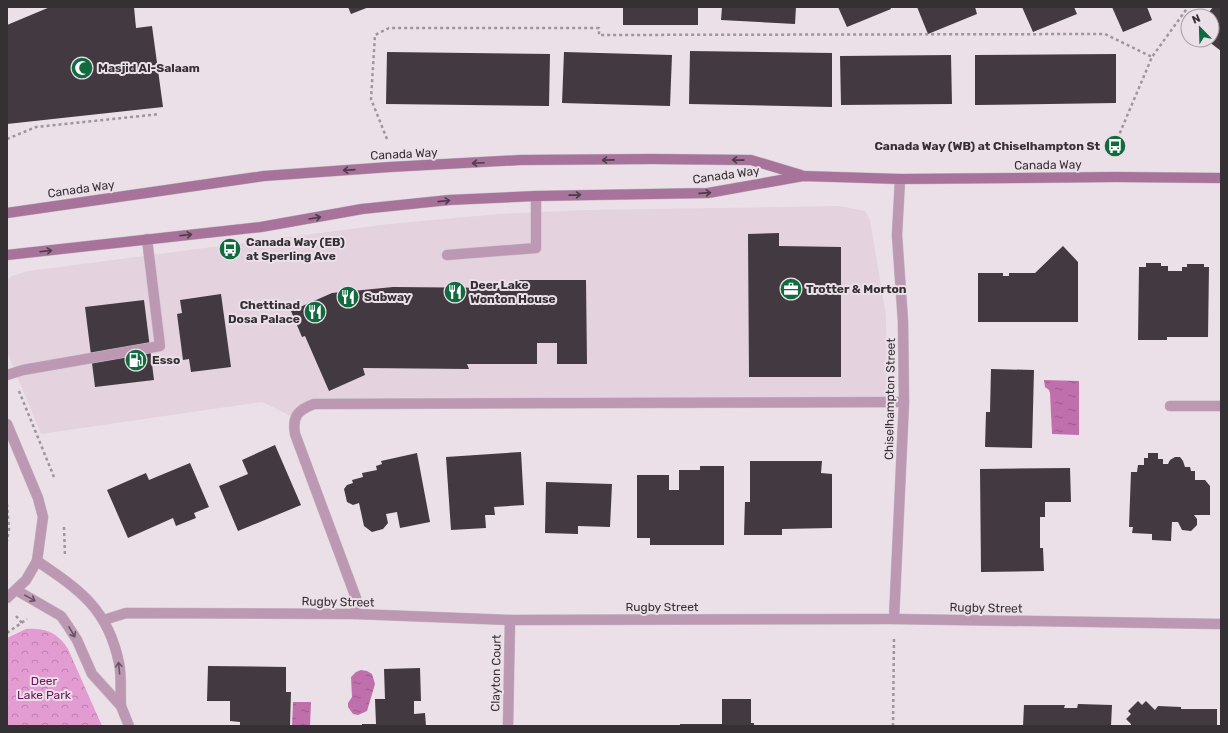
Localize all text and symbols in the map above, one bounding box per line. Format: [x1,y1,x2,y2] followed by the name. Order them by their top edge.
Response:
[1180,8,1220,48] north arrow
[1190,12,1203,27] text: N
[69,55,95,81] mosque icon: Masjid Al-Salaam
[98,61,200,75] place label: Masjid Al-Salaam
[1102,133,1128,159] bus stop icon: Canada Way (WB) at Chiselhampton St
[874,139,1100,153] place label: Canada Way (WB) at Chiselhampton St
[370,145,438,163] street label: Canada Way
[602,156,615,163] one-way arrow
[732,156,745,164] one-way arrow
[1014,157,1082,173] street label: Canada Way
[472,159,485,166] one-way arrow
[692,163,761,187] street label: Canada Way
[343,166,356,173] one-way arrow
[47,177,116,201] street label: Canada Way
[698,190,711,197] one-way arrow
[568,191,581,199] one-way arrow
[437,197,450,205] one-way arrow
[308,213,321,221] one-way arrow
[179,231,192,239] one-way arrow
[246,235,345,263] place label: Canada Way (EB) at Sperling Ave
[217,236,243,262] bus stop icon: Canada Way (EB) at Sperling Ave
[39,247,52,255] one-way arrow
[778,276,804,302] office icon: Trotter & Morton
[470,278,556,306] place label: Deer Lake Wonton House
[442,279,468,305] restaurant icon: Deer Lake Wonton House
[806,282,907,296] place label: Trotter & Morton
[335,284,361,310] restaurant icon: Subway
[364,290,411,304] place label: Subway
[228,298,300,326] place label: Chettinad Dosa Palace
[302,299,328,325] restaurant icon: Chettinad Dosa Palace
[882,338,898,460] street label: Chiselhampton Street
[123,347,149,373] fuel station icon: Esso
[152,353,180,367] place label: Esso
[301,594,375,610] street label: Rugby Street
[24,595,36,602] one-way arrow
[625,600,699,614] street label: Rugby Street
[949,600,1023,616] street label: Rugby Street
[68,626,76,638] one-way arrow
[488,634,504,712] street label: Clayton Court
[116,662,123,675] one-way arrow
[17,674,72,702] park label: Deer Lake Park

